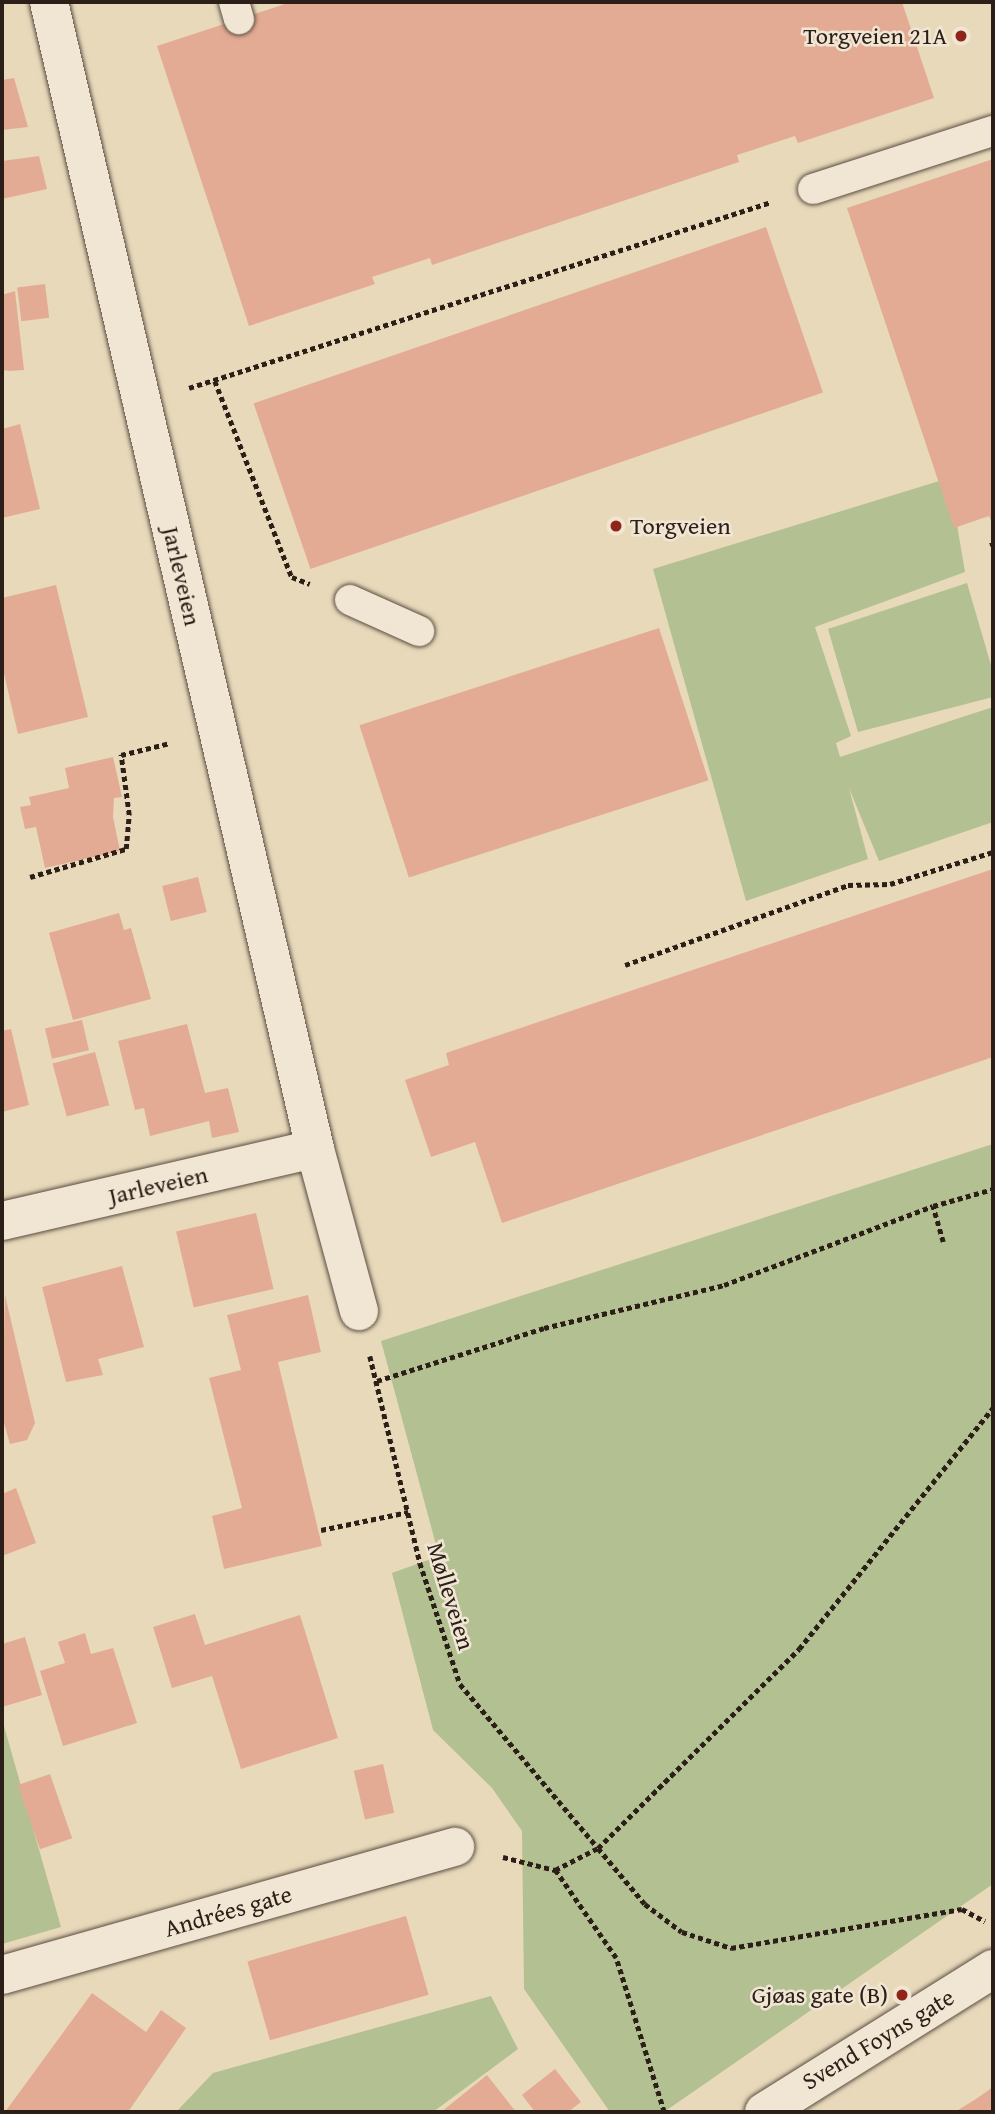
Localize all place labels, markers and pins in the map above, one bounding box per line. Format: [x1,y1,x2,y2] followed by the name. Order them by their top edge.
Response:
[803,22,947,50] place label: Torgveien 21A
[953,28,969,44] marker: Torgveien 21A
[630,512,731,540] place label: Torgveien
[608,518,624,534] marker: Torgveien
[752,1981,888,2009] place label: Gjøas gate (B)
[894,1987,910,2003] marker: Gjøas gate (B)

